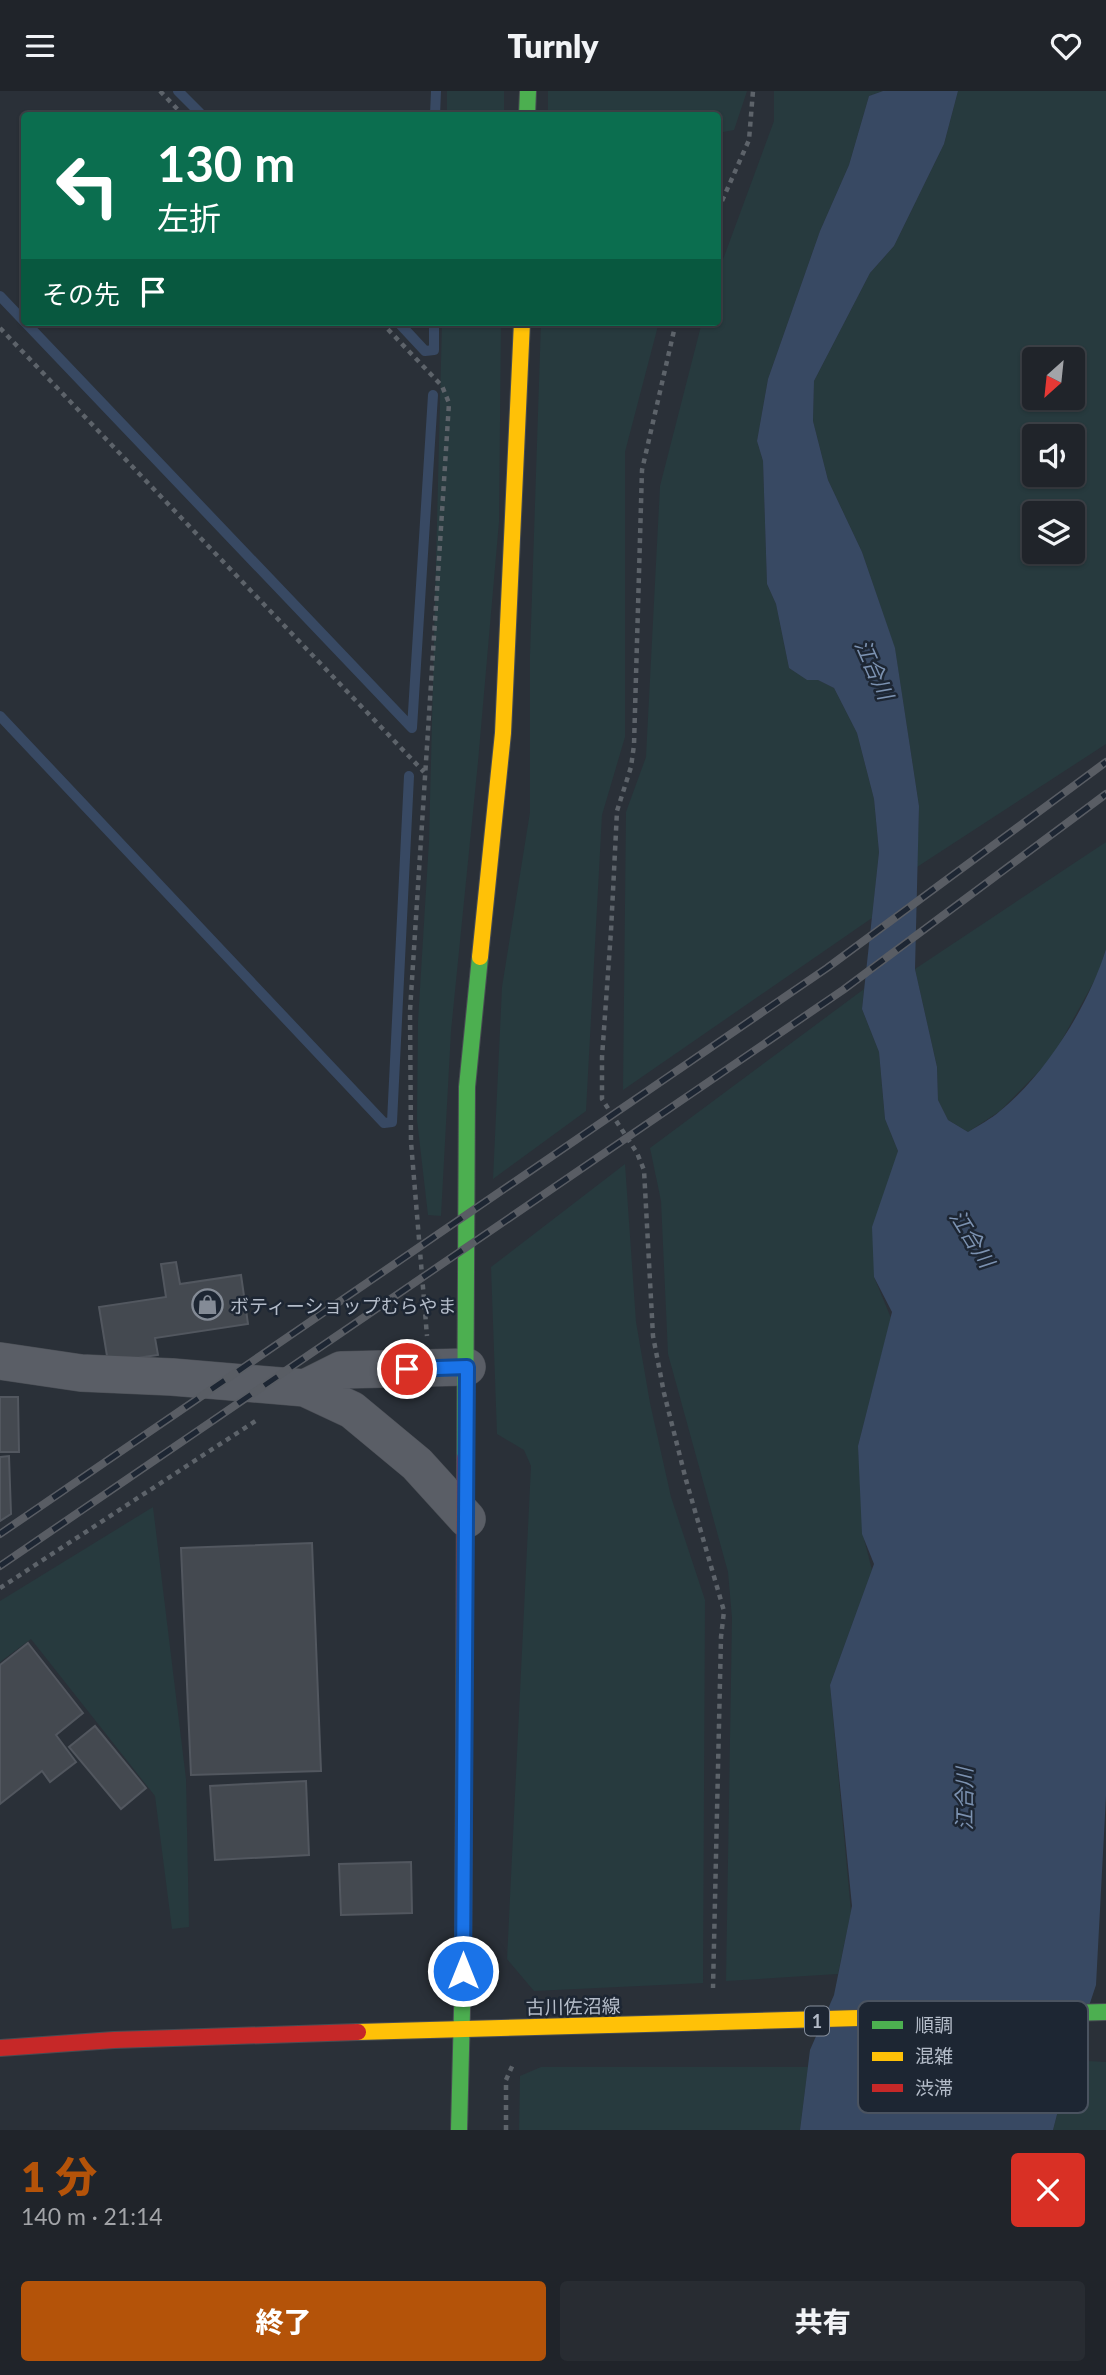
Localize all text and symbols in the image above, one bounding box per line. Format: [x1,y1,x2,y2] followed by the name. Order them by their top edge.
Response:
[507,26,599,65] text: Turnly
[21,27,59,65] icon: menu
[1047,27,1085,65] icon: heart
[157,134,295,192] text: 130 m
[42,140,133,231] icon: left
[157,198,221,237] text: 左折
[134,273,172,311] icon: arrive
[42,278,120,310] text: その先
[1022,347,1085,409] north arrow
[1022,347,1085,564] map controls
[1022,424,1085,487] button: sound
[1022,501,1085,564] button: layers
[851,635,900,705] water label: 江合川
[946,1205,1001,1273] water label: 江合川
[190,1288,224,1322] shop icon: ボティーショップむらやま
[230,1294,456,1317] place label: ボティーショップむらやま
[377,1339,437,1399] pin
[388,1350,426,1388] icon: arrive
[951,1766,976,1831] water label: 江合川
[426,1934,500,2008] position arrow
[525,1994,621,2018] street label: 古川佐沼線
[858,2001,1088,2113] legend
[805,2007,829,2035] road number: 1
[915,2013,953,2036] text: 順調
[915,2044,953,2067] text: 混雑
[915,2076,953,2099] text: 渋滞
[21,2151,97,2201] text: 1 分
[1011,2153,1085,2227] button: close
[21,2202,163,2230] text: 140 m · 21:14
[21,2281,546,2361] button: 終了
[560,2281,1085,2361] button: 共有

